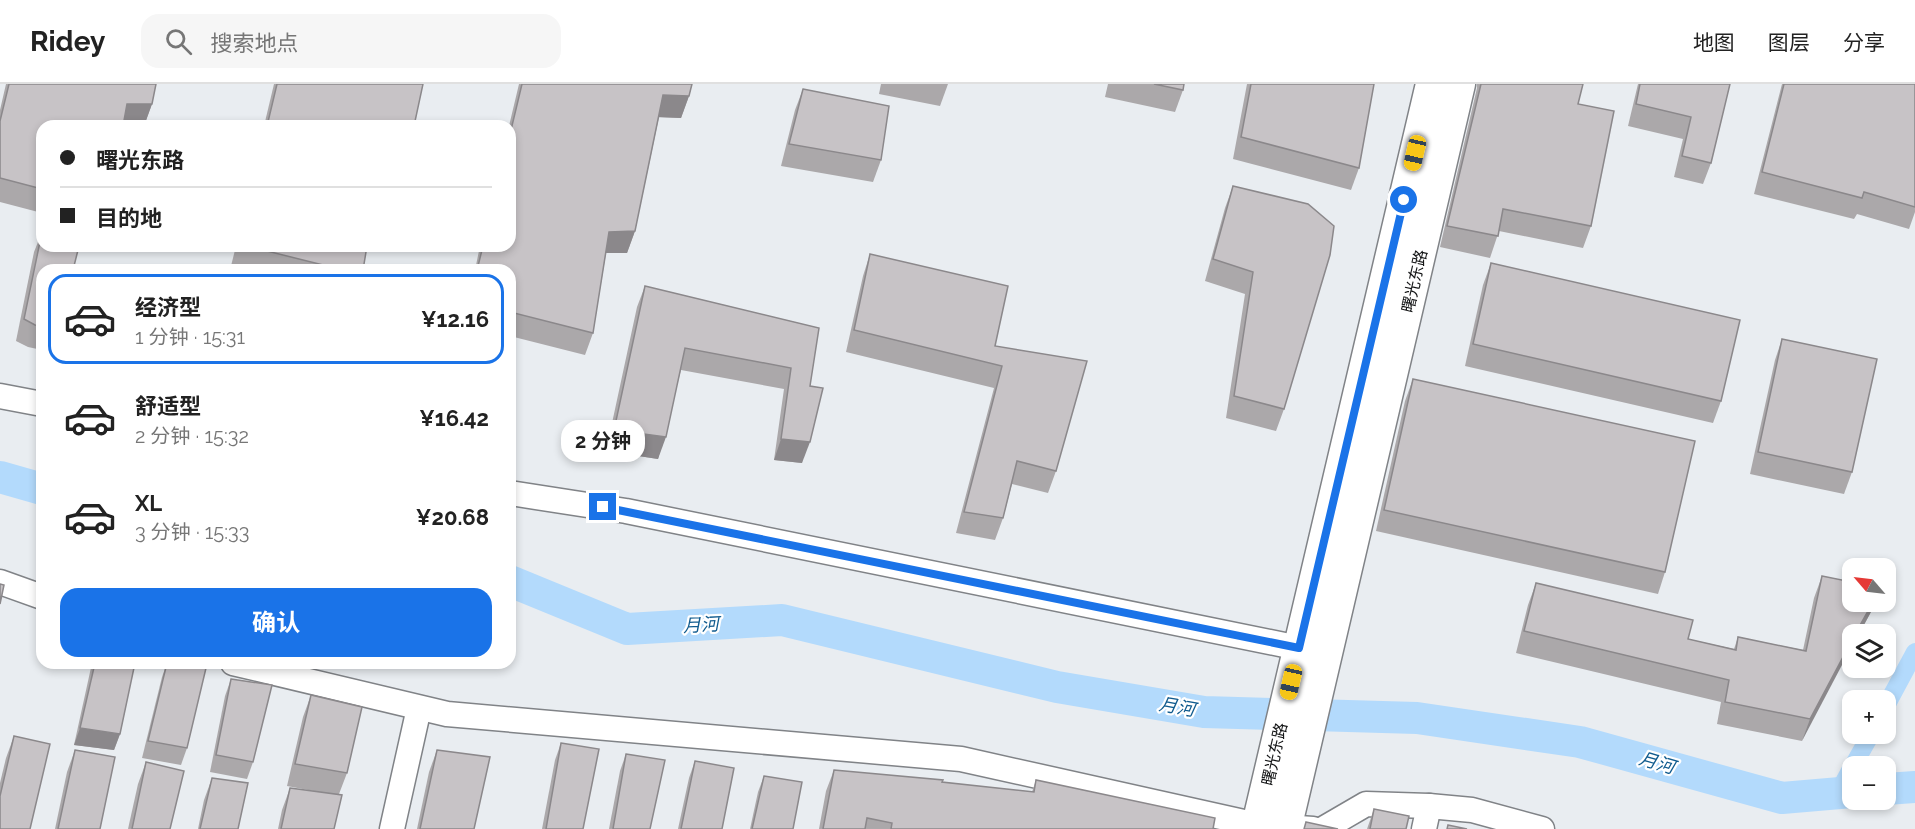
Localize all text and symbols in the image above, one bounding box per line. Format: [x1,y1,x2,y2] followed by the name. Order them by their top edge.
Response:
[141,14,561,68] search box
[30,25,105,58] text: Ridey
[162,25,195,58] icon: search
[210,30,298,56] text: 搜索地点
[1693,30,1735,55] text: 地图
[1768,30,1810,55] text: 图层
[1843,30,1885,55] text: 分享
[1402,133,1428,173] car
[96,147,184,173] text: 曙光东路
[1390,186,1417,213] route start
[96,205,162,231] text: 目的地
[1398,248,1431,314] street label: 曙光东路
[63,292,117,346] icon: car
[135,294,201,320] text: 经济型
[421,306,489,332] text: ¥12.16
[135,325,245,349] text: 1 分钟 · 15:31
[63,391,117,445] icon: car
[135,393,201,419] text: 舒适型
[419,405,489,431] text: ¥16.42
[561,420,645,462] callout: 2 分钟
[135,424,249,448] text: 2 分钟 · 15:32
[575,429,631,453] text: 2 分钟
[63,490,117,544] icon: car
[135,490,162,516] text: XL
[589,493,616,520] route end
[416,504,489,530] text: ¥20.68
[135,520,249,544] text: 3 分钟 · 15:33
[1842,558,1896,612] north arrow
[1842,558,1896,810] map controls
[60,588,492,657] button: 确认
[682,613,722,636] water label: 月河
[1842,624,1896,678] button: layers
[1278,662,1304,702] car
[1842,690,1896,744] button: +
[1158,693,1200,720] water label: 月河
[1258,721,1291,787] street label: 曙光东路
[1637,747,1680,778] water label: 月河
[1842,756,1896,810] button: −

